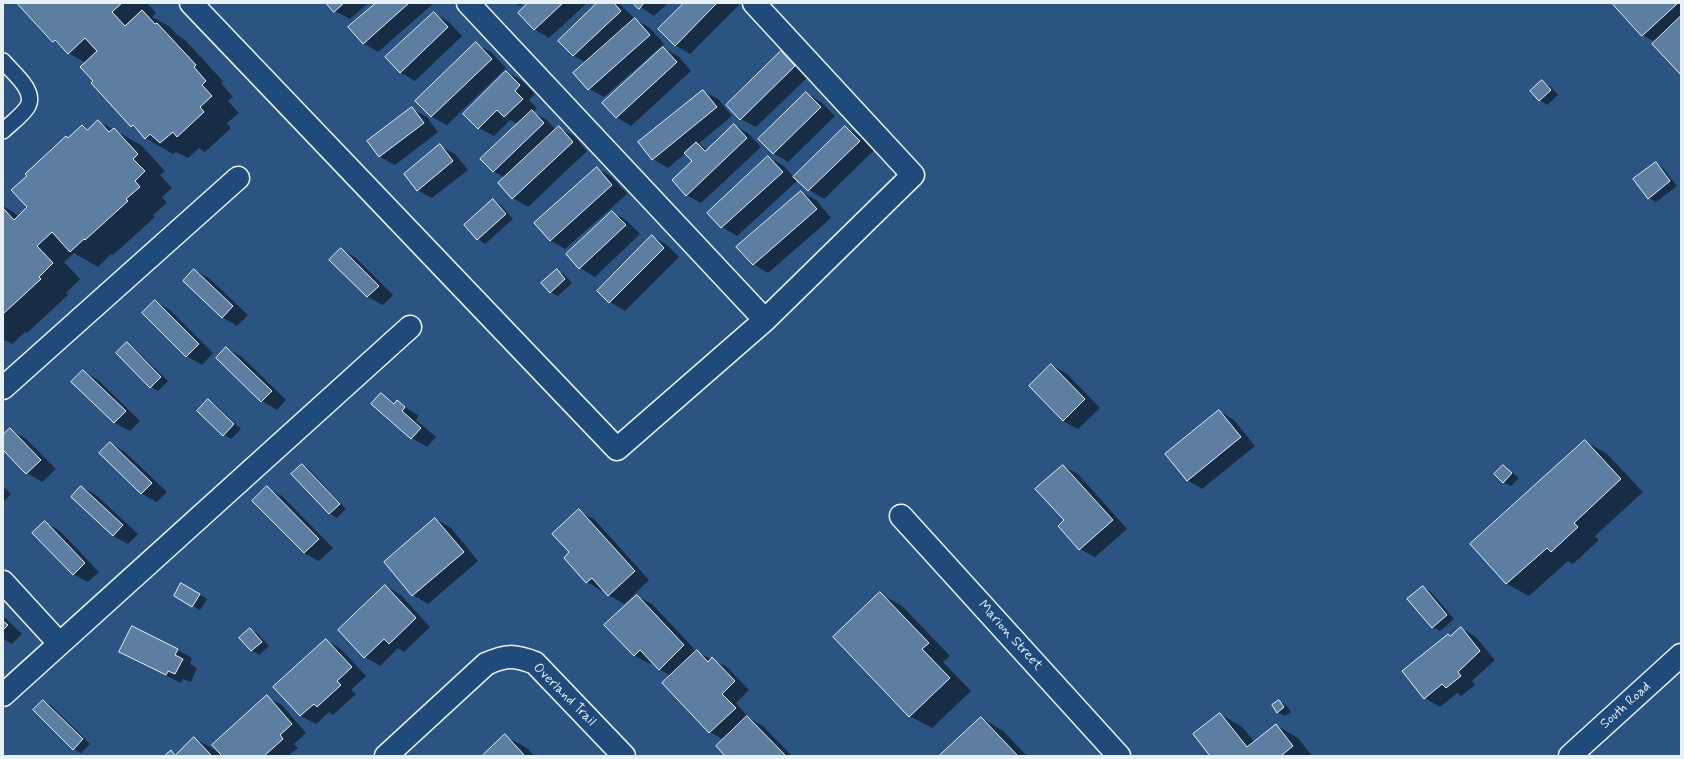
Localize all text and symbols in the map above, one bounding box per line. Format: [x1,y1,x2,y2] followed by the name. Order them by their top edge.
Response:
[974,597,1046,675] street label: Marion Street
[529,660,599,730] street label: Overland Trail
[1597,679,1655,733] street label: South Road

